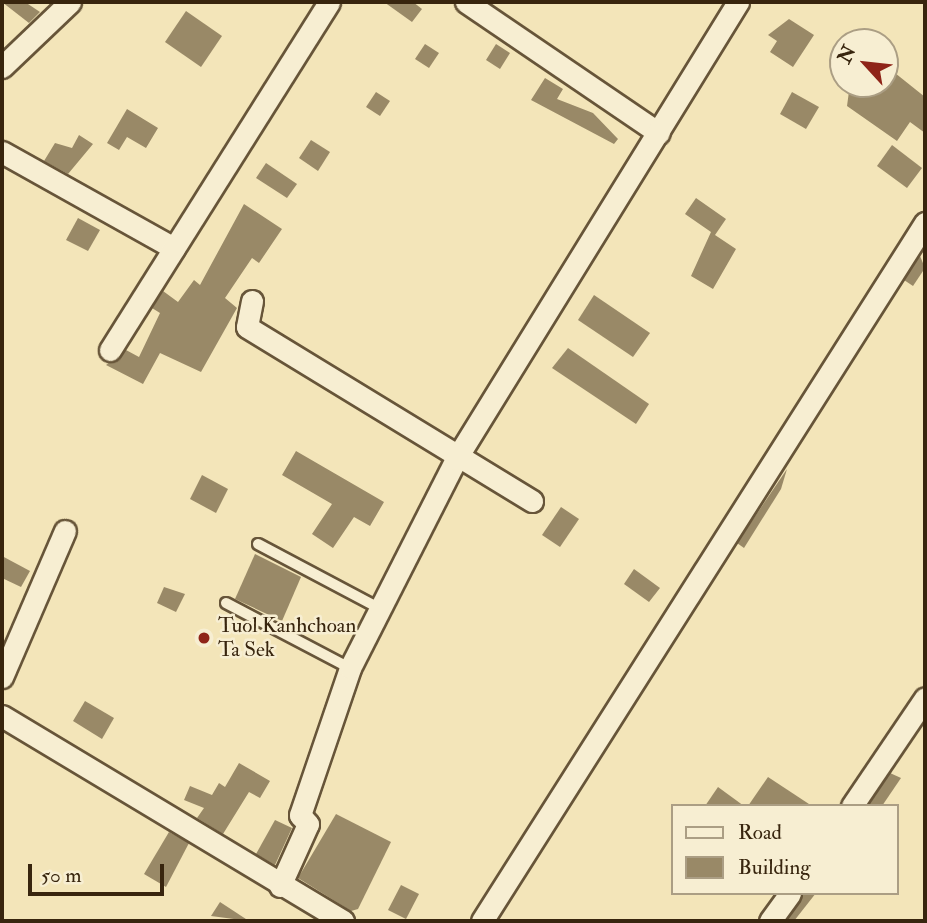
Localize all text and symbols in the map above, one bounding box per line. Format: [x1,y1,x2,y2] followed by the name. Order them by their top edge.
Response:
[829,28,899,98] north arrow
[833,41,862,67] text: N
[218,613,356,663] place label: Tuol Kanhchoan Ta Sek
[196,630,212,646] marker: Tuol Kanhchoan Ta Sek
[671,804,899,895] legend
[738,819,782,846] text: Road
[32,850,168,894] scale bar
[738,854,811,881] text: Building
[41,862,82,889] text: 50 m

